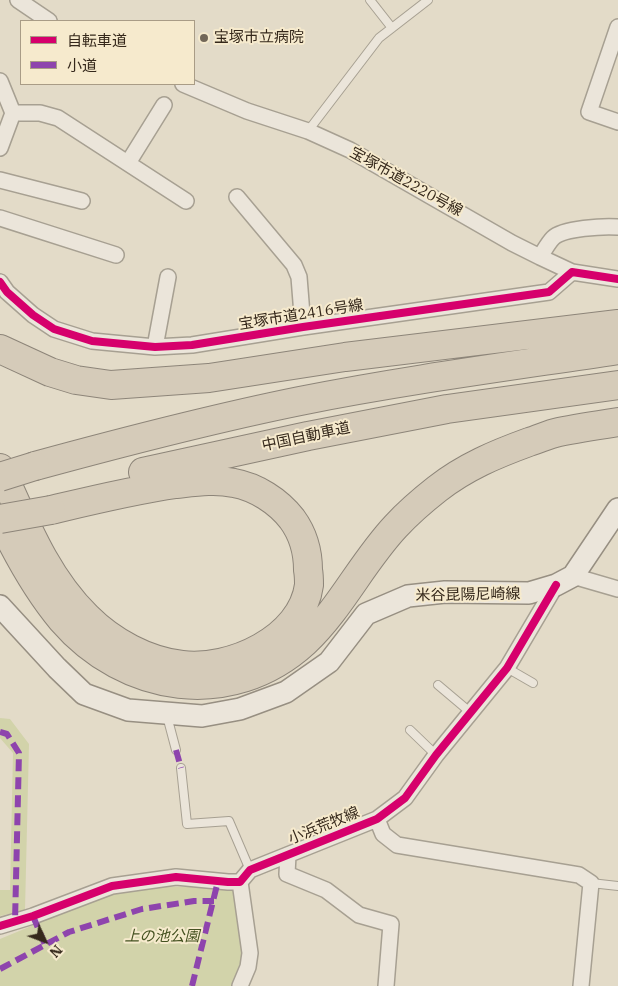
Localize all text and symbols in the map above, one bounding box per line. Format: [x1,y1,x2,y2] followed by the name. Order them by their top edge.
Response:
[20,20,195,85] legend
[214,29,304,47] place label: 宝塚市立病院
[67,31,127,50] text: 自転車道
[198,32,210,44] marker: 宝塚市立病院
[67,56,97,75] text: 小道
[347,144,465,220] street label: 宝塚市道2220号線
[237,296,365,334] street label: 宝塚市道2416号線
[260,419,352,455] street label: 中国自動車道
[415,585,521,605] street label: 米谷昆陽尼崎線
[286,804,362,848] street label: 小浜荒牧線
[20,916,70,966] north arrow
[125,928,199,946] park label: 上の池公園
[46,941,66,961] text: N

